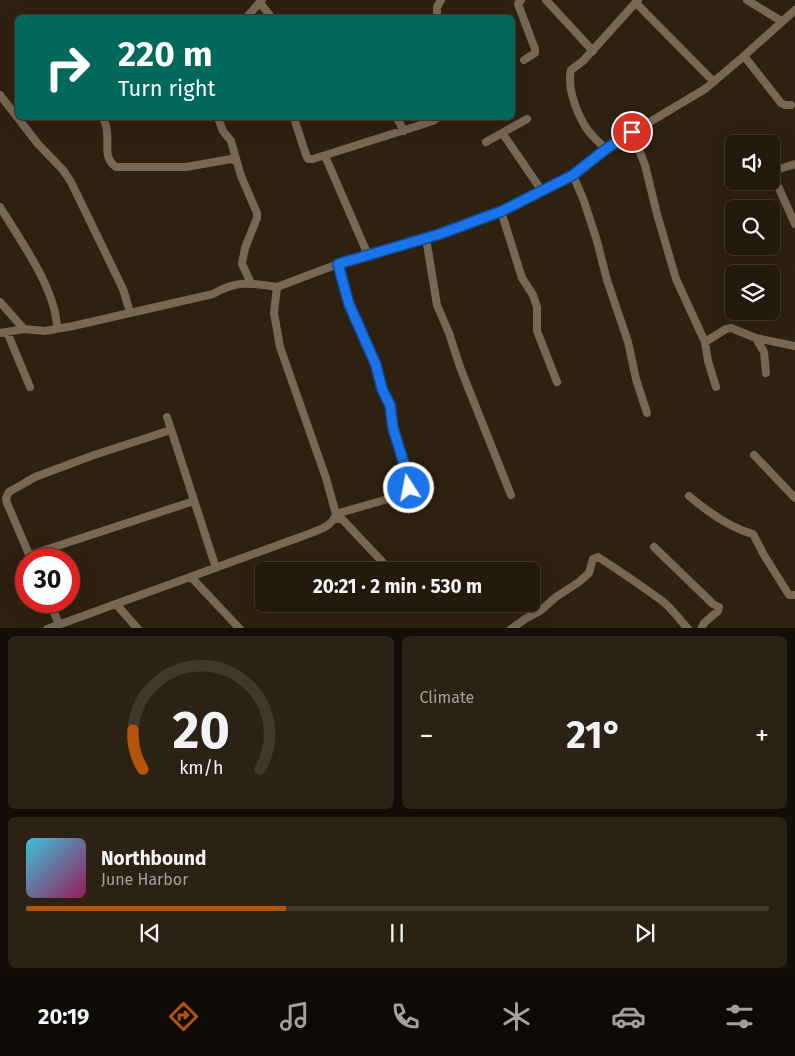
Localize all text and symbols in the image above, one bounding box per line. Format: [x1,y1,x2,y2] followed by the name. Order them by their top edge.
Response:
[118,33,213,75] text: 220 m
[35,35,100,100] icon: right
[118,75,215,102] text: Turn right
[611,111,653,153] pin
[618,118,646,146] icon: arrive
[725,135,780,320] map controls
[725,135,780,190] button: sound
[725,200,780,255] button: search
[725,265,780,320] button: layers
[382,461,434,513] position arrow
[15,548,80,613] speed limit sign: 30
[313,575,482,598] text: 20:21 · 2 min · 530 m
[420,688,474,707] text: Climate
[172,699,229,762] text: 20
[566,712,622,758] text: 21°
[420,719,434,752] text: −
[755,719,769,752] text: +
[179,757,223,779] text: km/h
[101,847,206,870] text: Northbound
[101,870,188,889] text: June Harbor
[136,919,164,947] icon: previous
[383,919,411,947] icon: pause
[631,919,659,947] icon: next
[166,999,201,1034] icon: directions
[277,999,312,1034] icon: music
[388,999,423,1034] icon: phone
[499,999,534,1034] icon: climate
[611,999,646,1034] icon: car
[722,999,757,1034] icon: filters
[38,1003,89,1030] text: 20:19

